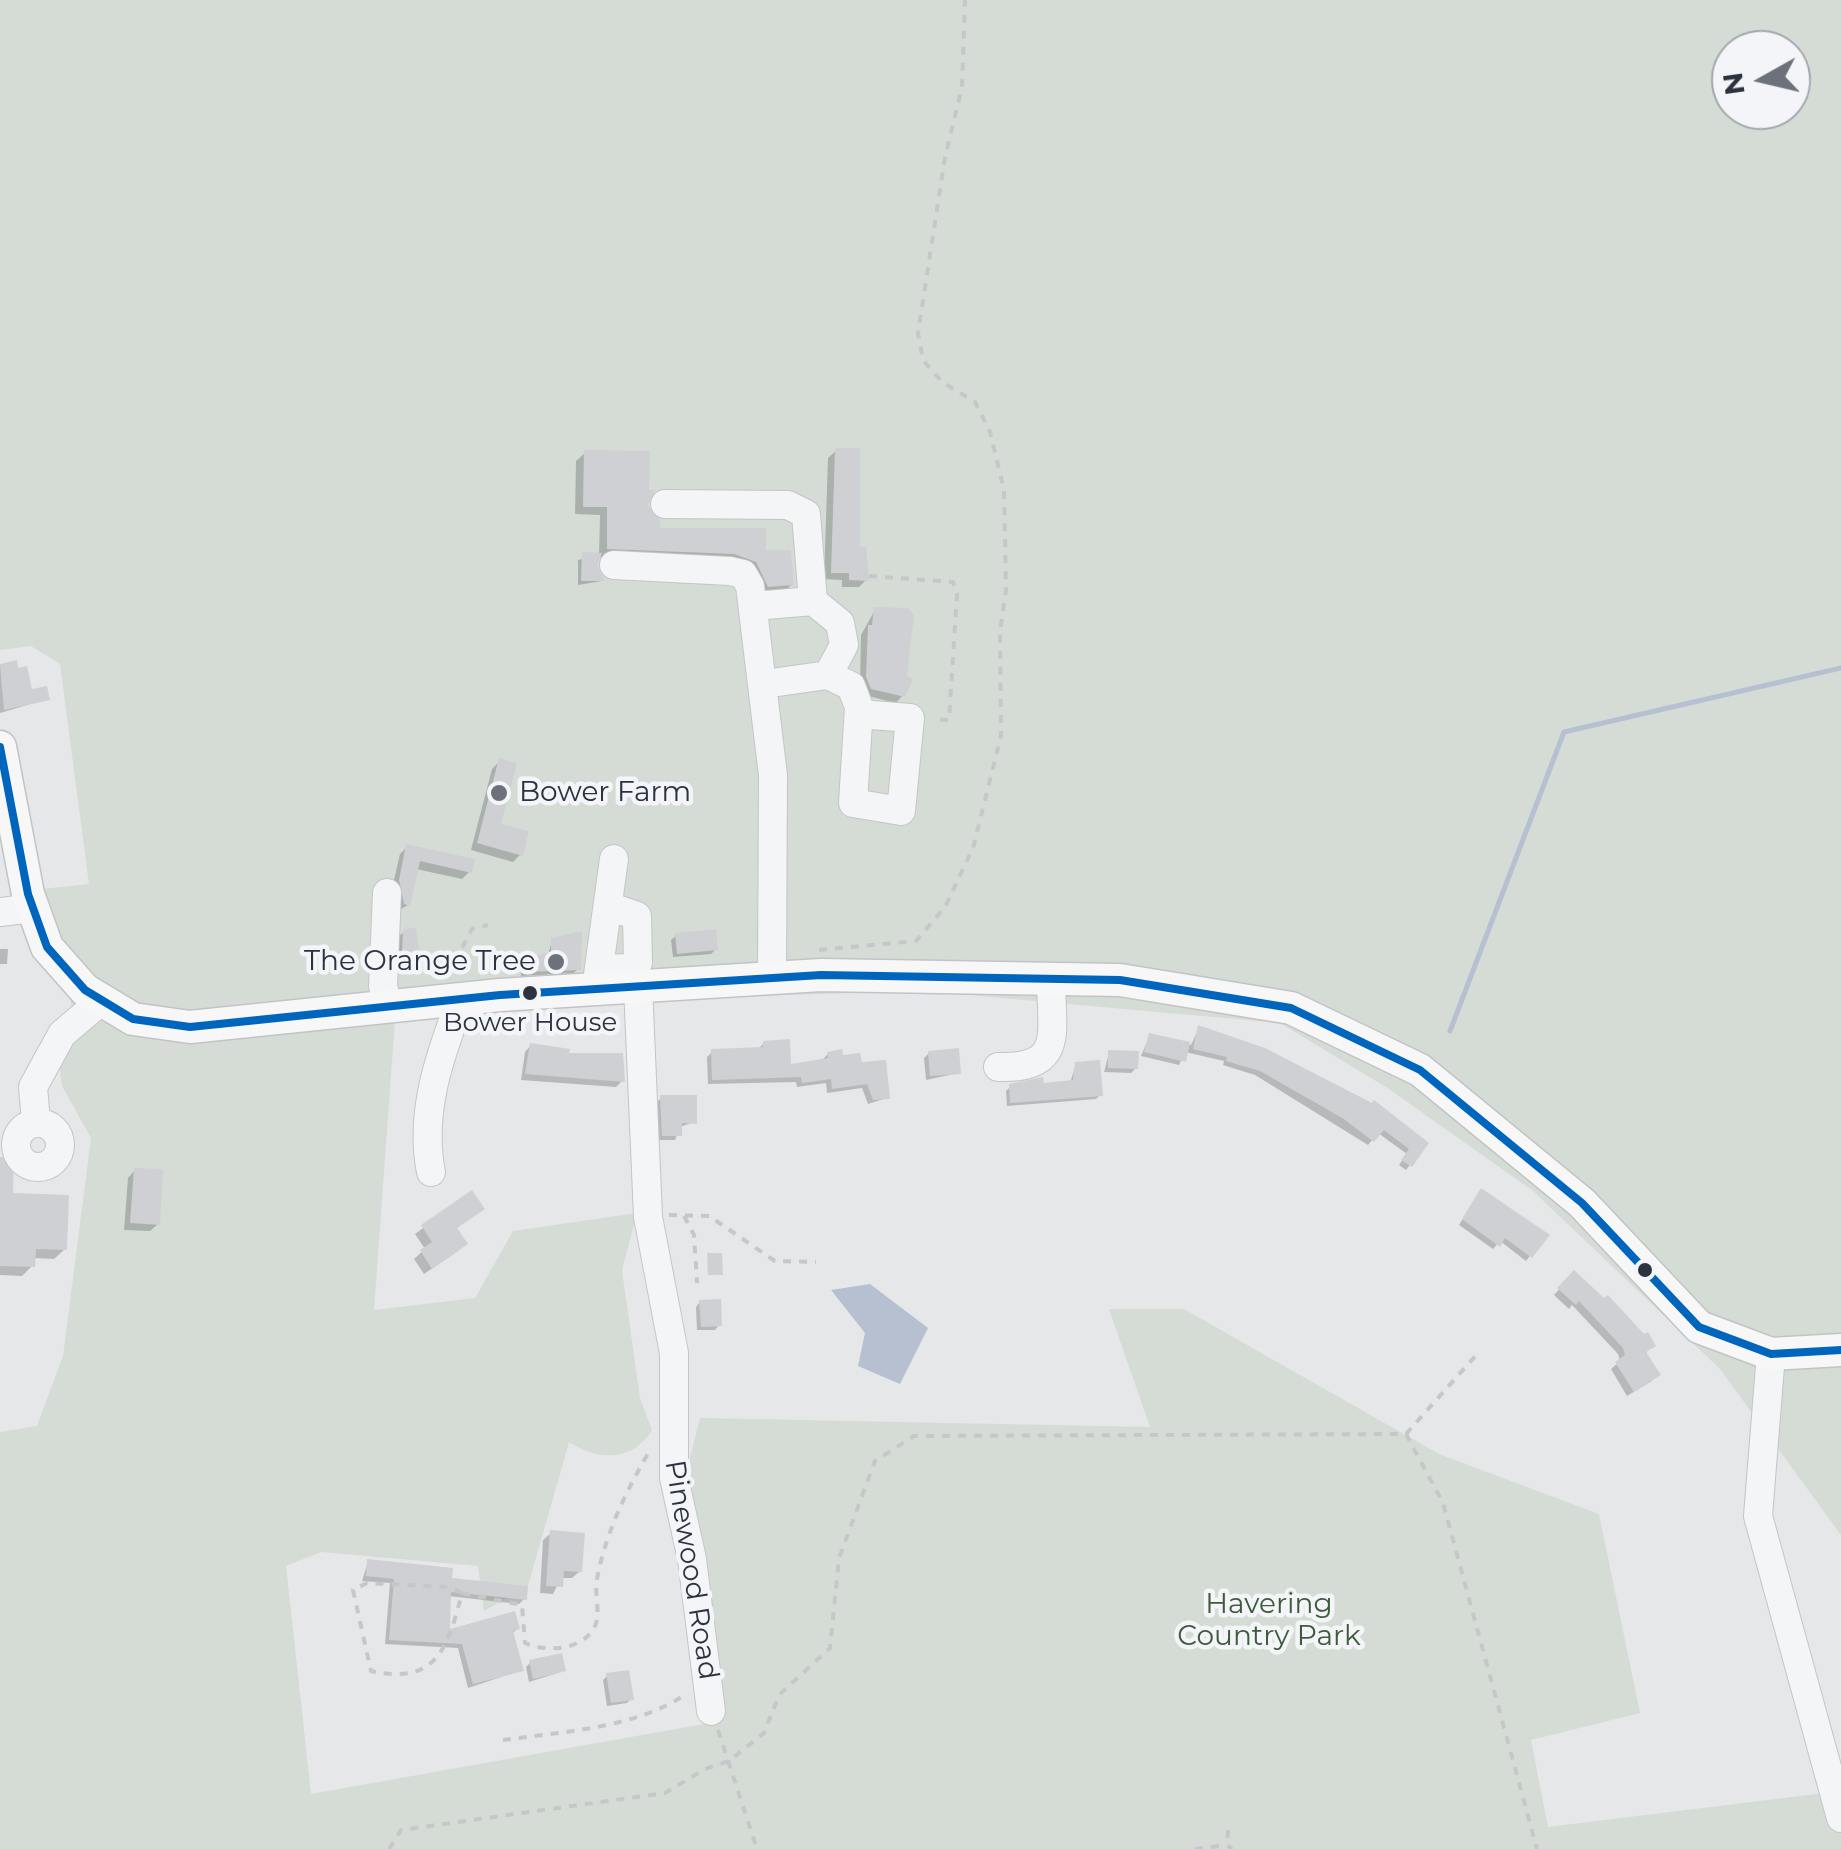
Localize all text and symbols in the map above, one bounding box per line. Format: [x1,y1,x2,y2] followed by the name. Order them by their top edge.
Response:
[1711,30,1811,130] north arrow
[1715,70,1752,97] text: N
[519,776,691,810] place label: Bower Farm
[488,782,510,804] marker: Bower Farm
[304,945,536,979] place label: The Orange Tree
[545,951,567,973] marker: The Orange Tree
[520,983,540,1003] marker: Bower House
[443,1007,617,1039] place label: Bower House
[1635,1260,1655,1280] unlabelled marker
[657,1458,725,1682] street label: Pinewood Road
[1177,1588,1361,1654] park label: Havering Country Park

